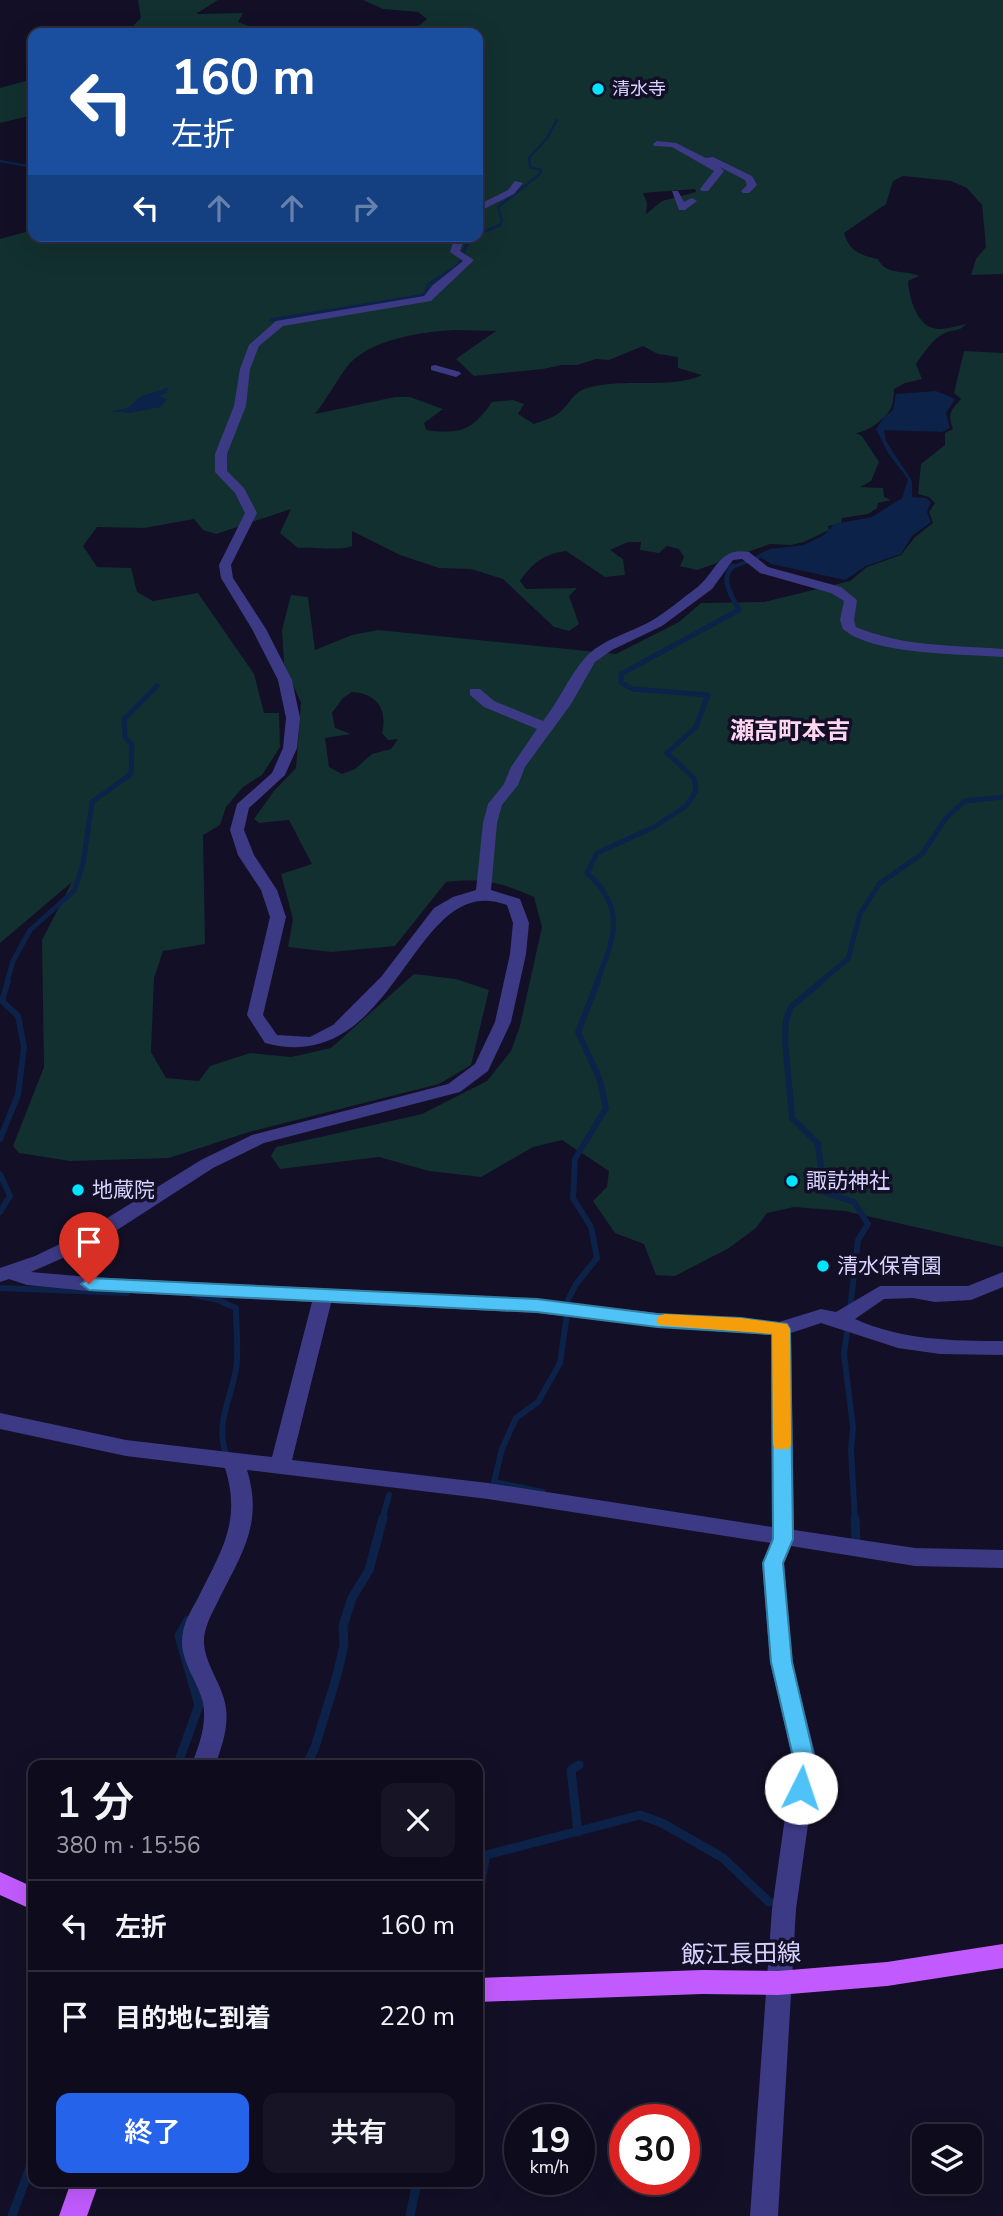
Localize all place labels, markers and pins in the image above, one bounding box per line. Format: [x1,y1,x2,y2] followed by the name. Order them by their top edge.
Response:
[612,77,666,101] place label: 清水寺
[590,81,606,97] marker: 清水寺
[806,1167,890,1195] place label: 諏訪神社
[784,1173,800,1189] marker: 諏訪神社
[92,1176,155,1204] place label: 地蔵院
[70,1182,86,1198] marker: 地蔵院
[59,1212,119,1284] pin
[837,1252,942,1280] place label: 清水保育園
[815,1258,831,1274] marker: 清水保育園

